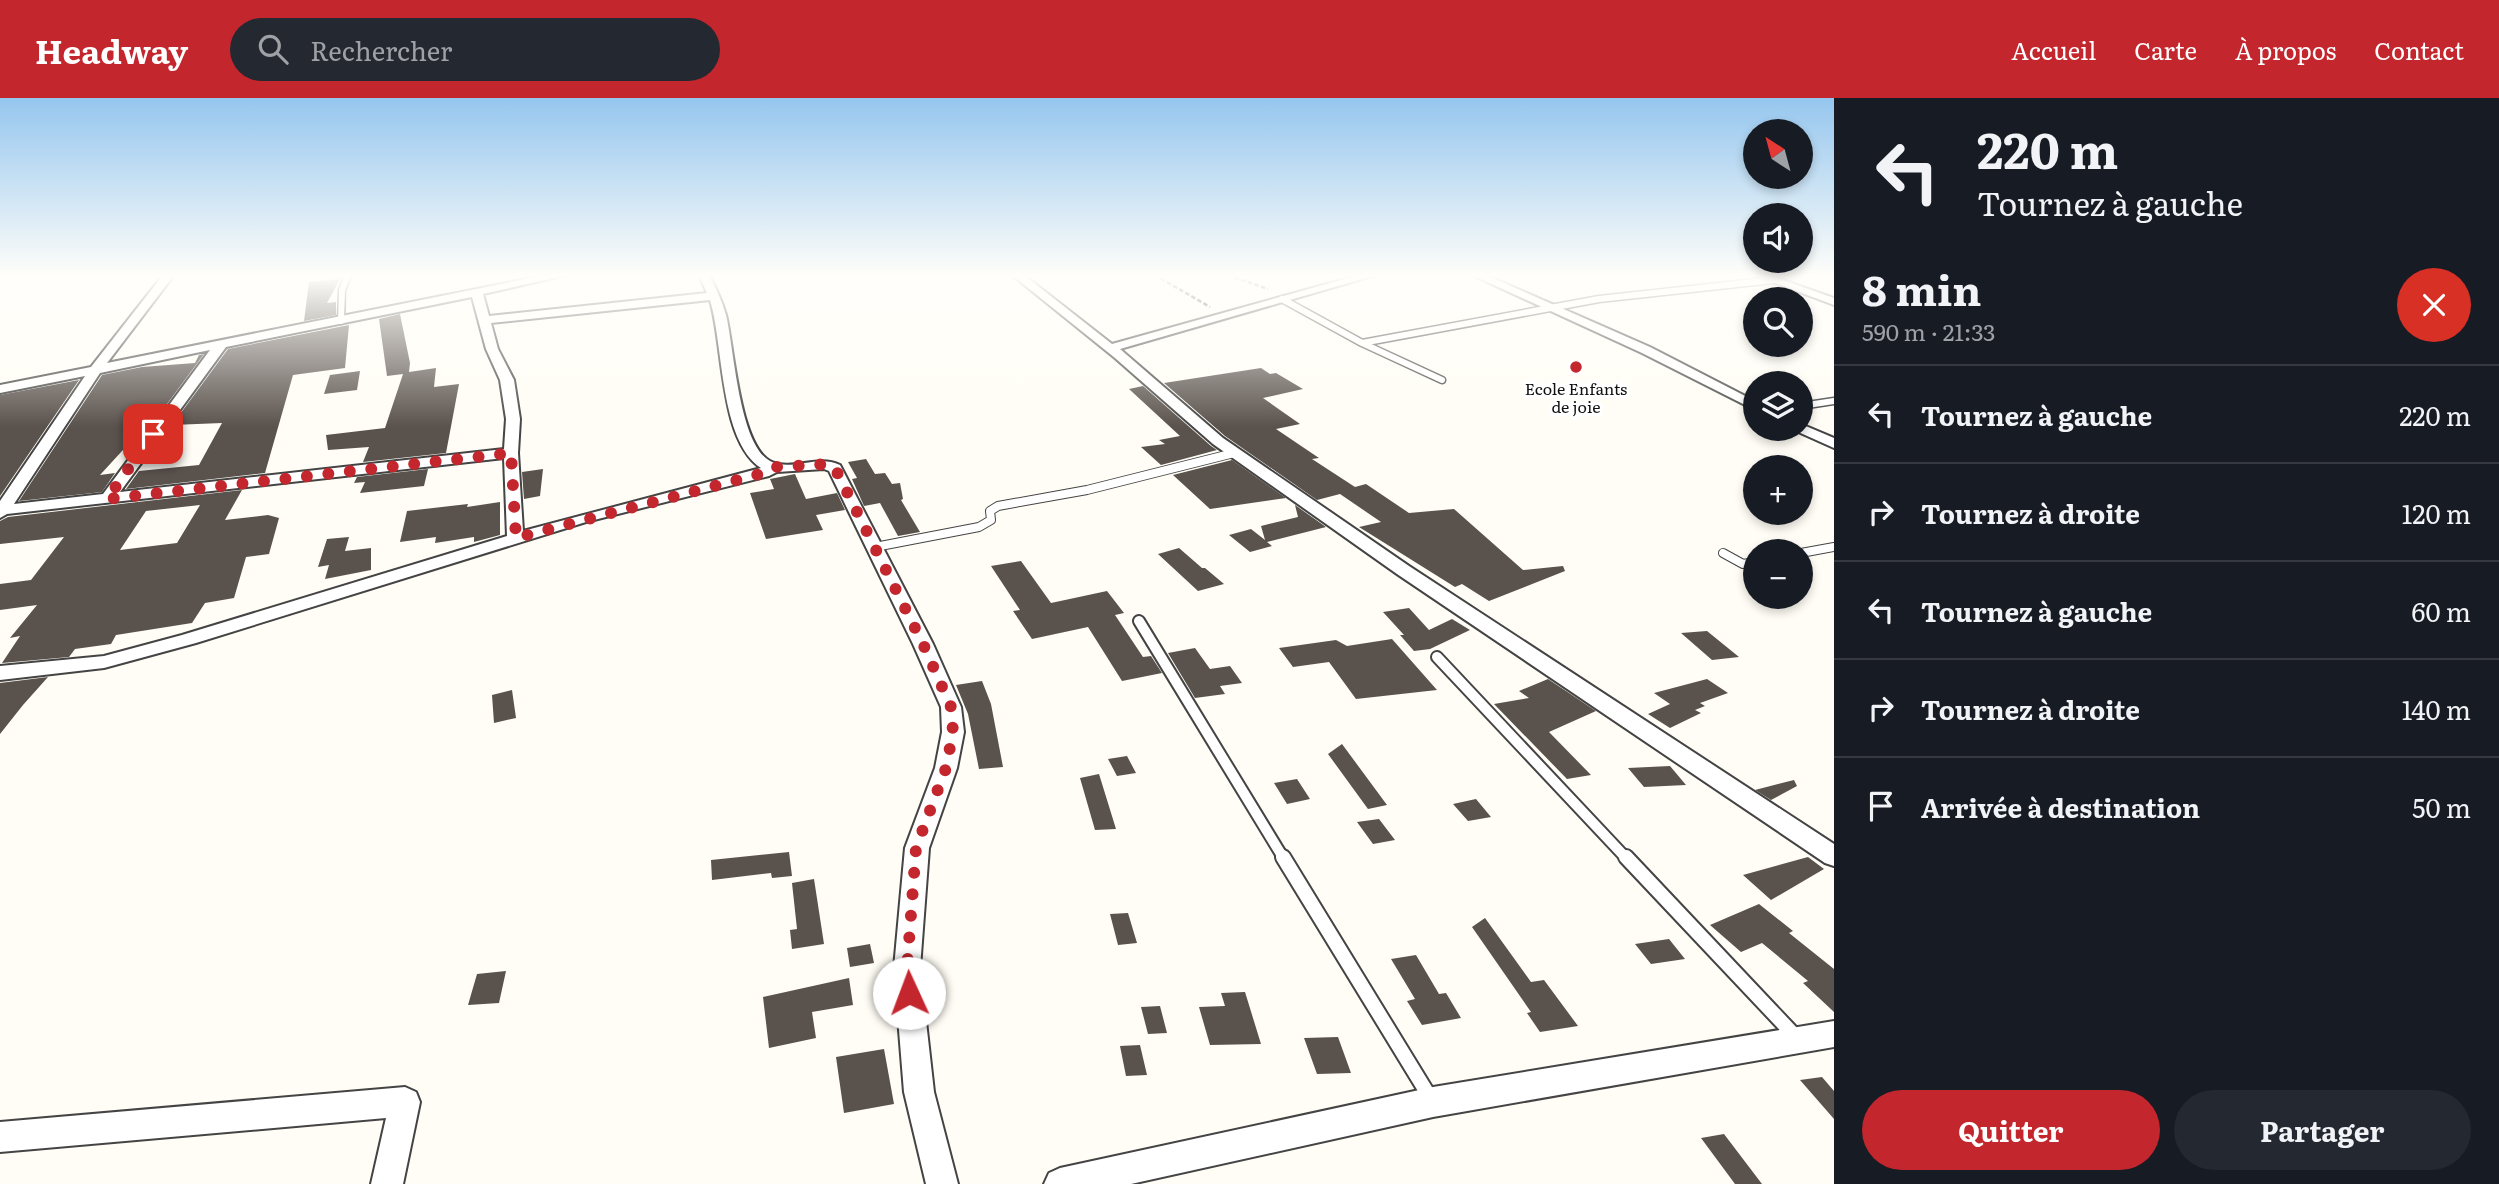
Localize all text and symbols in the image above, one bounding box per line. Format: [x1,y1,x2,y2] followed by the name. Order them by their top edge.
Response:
[230,18,720,81] search box
[35,25,188,74] text: Headway
[254,30,292,68] icon: search
[310,30,452,69] text: Rechercher
[2011,32,2096,67] text: Accueil
[2134,32,2197,67] text: Carte
[2235,32,2336,67] text: À propos
[2374,32,2464,67] text: Contact
[1977,111,2118,184] text: 220 m
[1743,119,1813,189] north arrow
[1743,119,1813,609] map controls
[1862,126,1953,217] icon: left
[1977,178,2243,226] text: Tournez à gauche
[1743,203,1813,273] button: sound
[1862,257,1982,319] text: 8 min
[2397,268,2471,342] button: close
[1743,287,1813,357] button: search
[1862,314,1995,348] text: 590 m · 21:33
[1568,359,1584,375] marker: Ecole Enfants de joie
[1743,371,1813,441] button: layers
[1525,376,1627,418] place label: Ecole Enfants de joie
[1862,395,1900,433] icon: left
[1921,395,2152,434] text: Tournez à gauche
[2399,395,2471,434] text: 220 m
[123,404,183,464] pin
[134,415,172,453] icon: arrive
[1743,455,1813,525] button: +
[1862,493,1900,531] icon: right
[1921,493,2140,532] text: Tournez à droite
[2402,493,2471,532] text: 120 m
[1743,539,1813,609] button: −
[1862,591,1900,629] icon: left
[1921,591,2152,630] text: Tournez à gauche
[2412,591,2471,630] text: 60 m
[1862,689,1900,727] icon: right
[1921,689,2140,728] text: Tournez à droite
[2402,689,2471,728] text: 140 m
[1862,787,1900,825] icon: arrive
[1921,787,2200,826] text: Arrivée à destination
[2412,787,2471,826] text: 50 m
[872,956,946,1030] position arrow
[1862,1090,2160,1170] button: Quitter
[2174,1090,2471,1170] button: Partager

